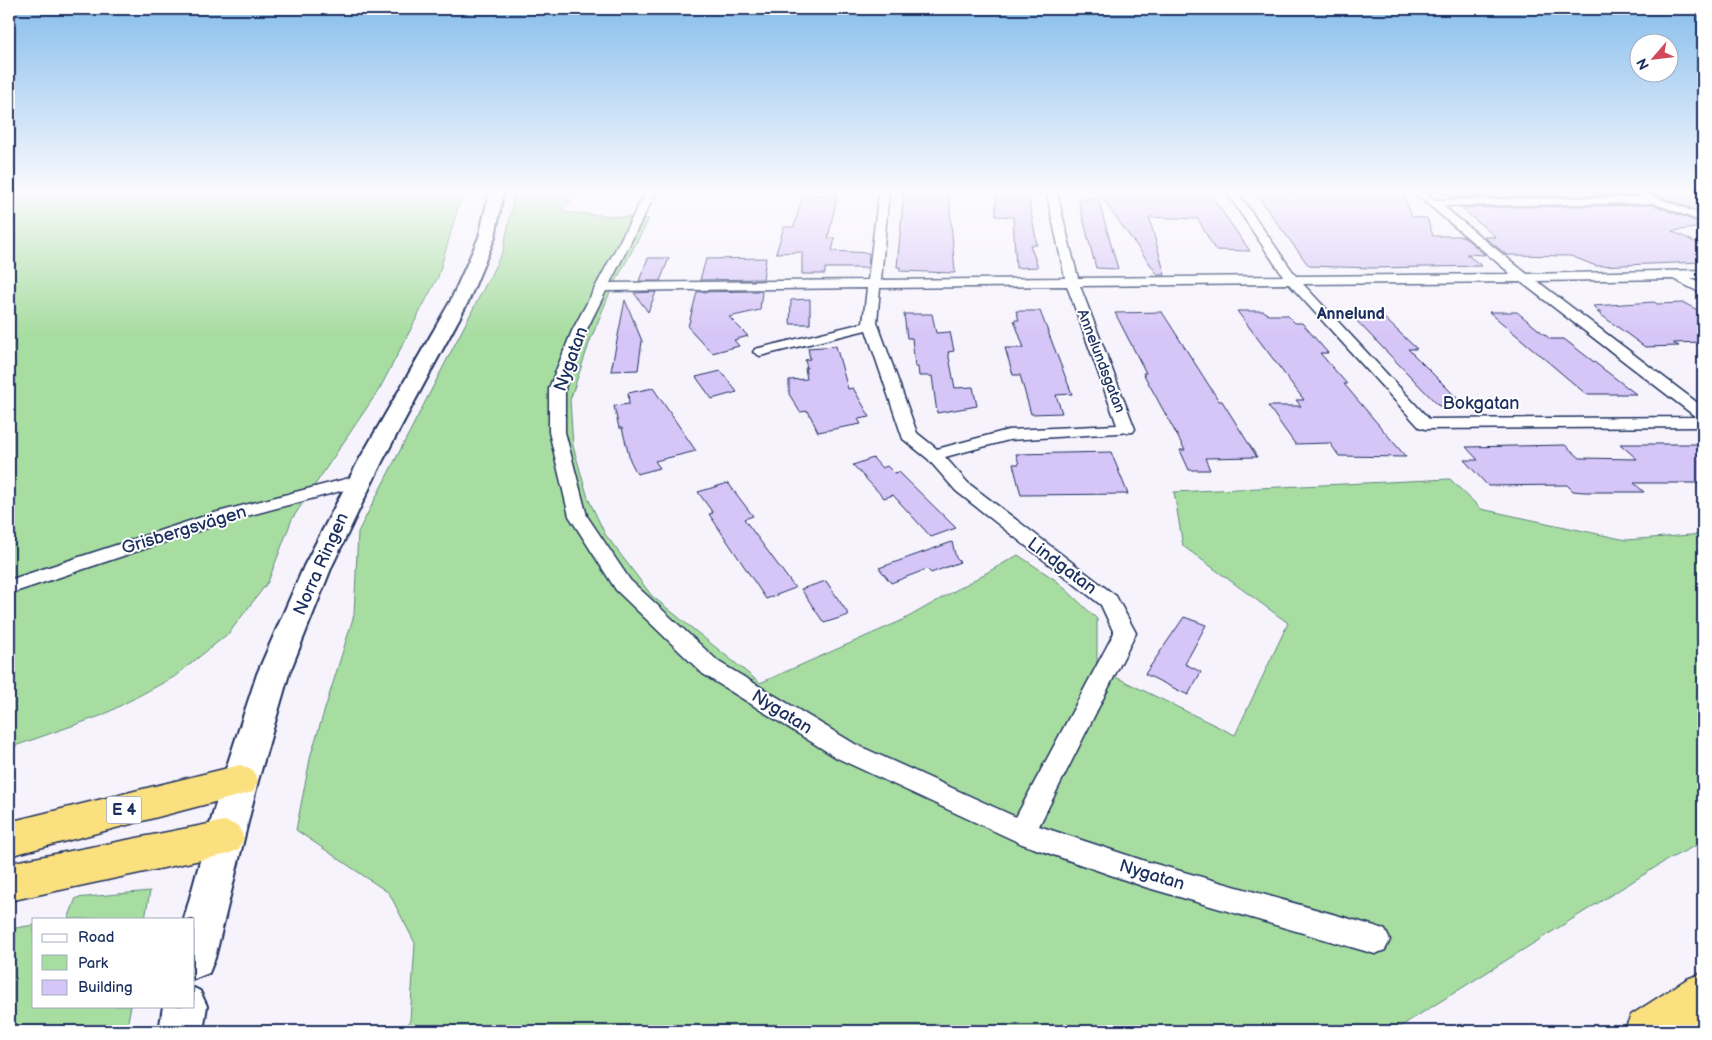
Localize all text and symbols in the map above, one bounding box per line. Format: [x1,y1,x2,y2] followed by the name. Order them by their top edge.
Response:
[1630,32,1680,82] north arrow
[1633,55,1653,73] text: N
[1316,305,1385,324] district label: Annelund
[1073,307,1129,415] street label: Annelundsgatan
[550,324,592,394] street label: Nygatan
[1442,393,1520,414] street label: Bokgatan
[119,501,249,559] street label: Grisbergsvägen
[289,510,353,618] street label: Norra Ringen
[1023,533,1101,599] street label: Lindgatan
[748,685,816,739] street label: Nygatan
[106,796,142,824] road number: E 4
[1117,855,1187,895] street label: Nygatan
[32,918,195,1008] legend
[78,928,114,947] text: Road
[78,954,109,973] text: Park
[78,978,133,997] text: Building

